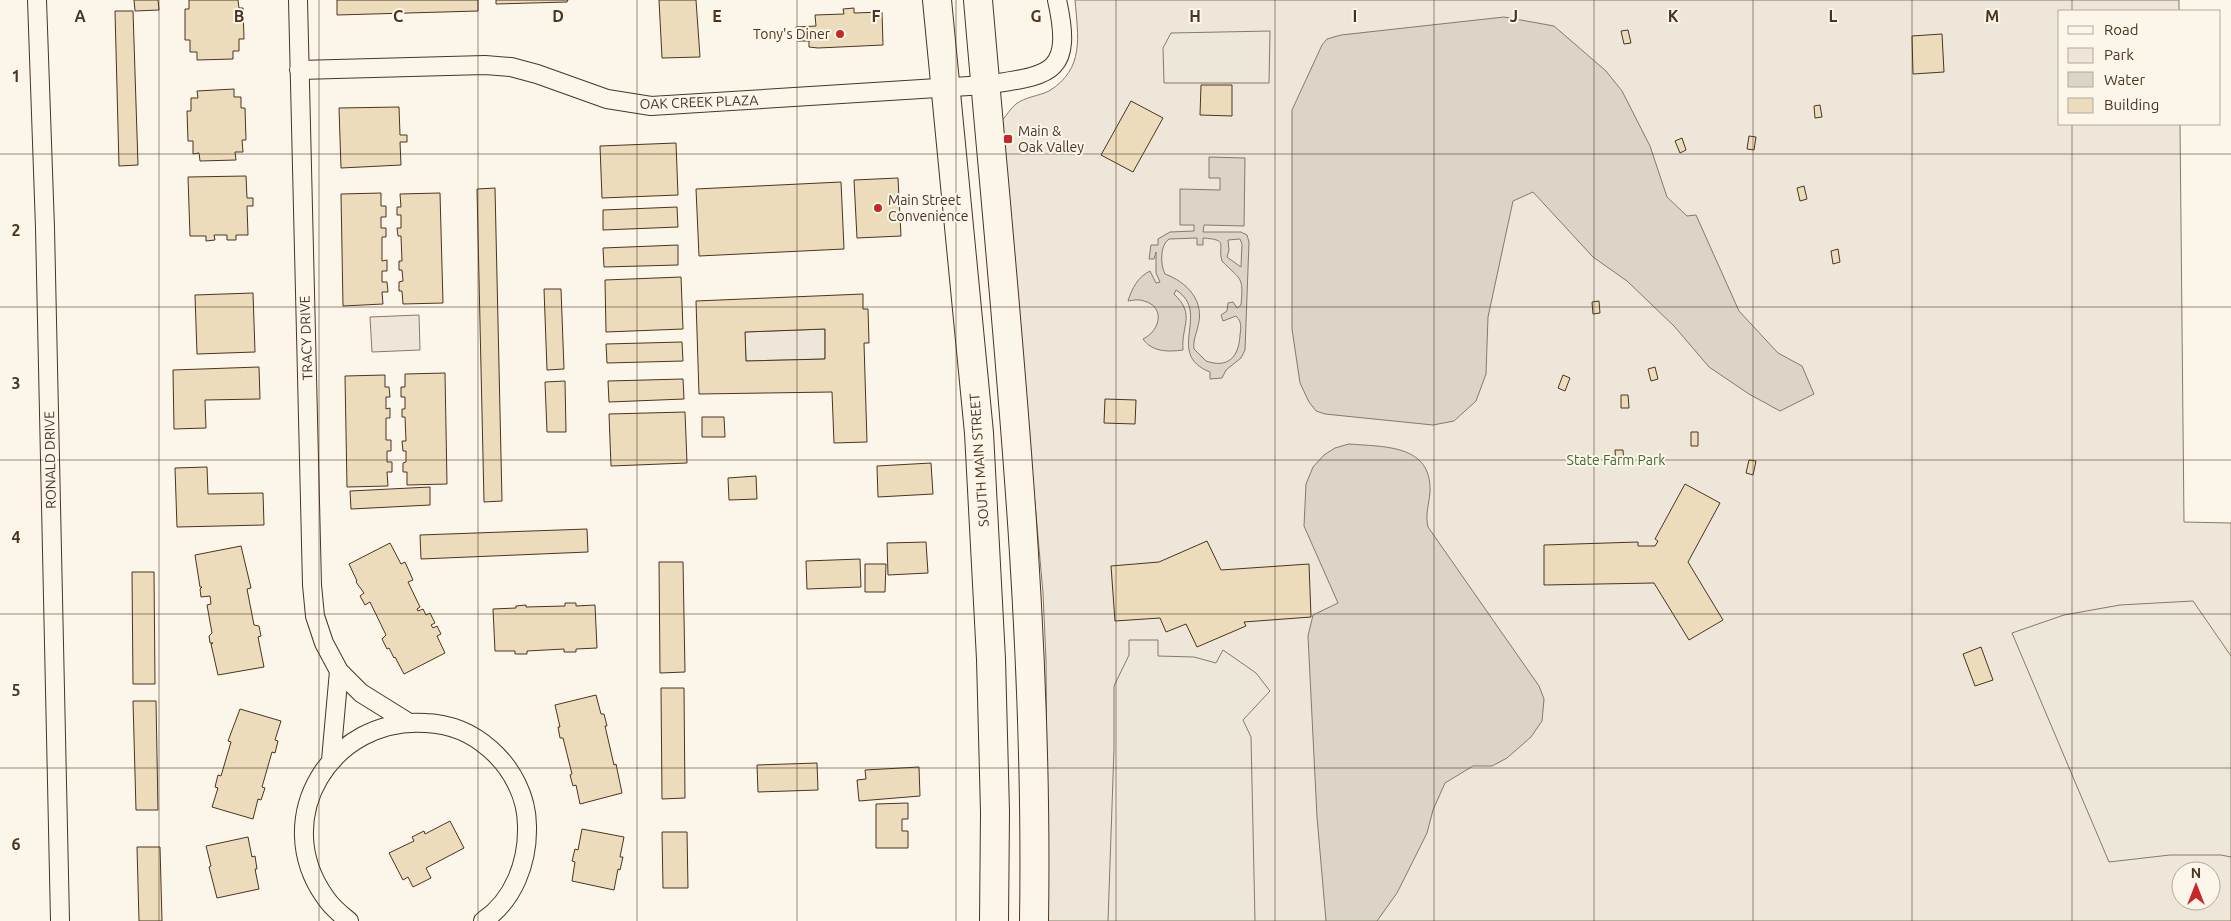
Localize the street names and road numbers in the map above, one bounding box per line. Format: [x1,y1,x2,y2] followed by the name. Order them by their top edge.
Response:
[639,92,759,112] street label: OAK CREEK PLAZA
[297,295,315,381] street label: TRACY DRIVE
[966,392,992,527] street label: SOUTH MAIN STREET
[41,411,59,509] street label: RONALD DRIVE

